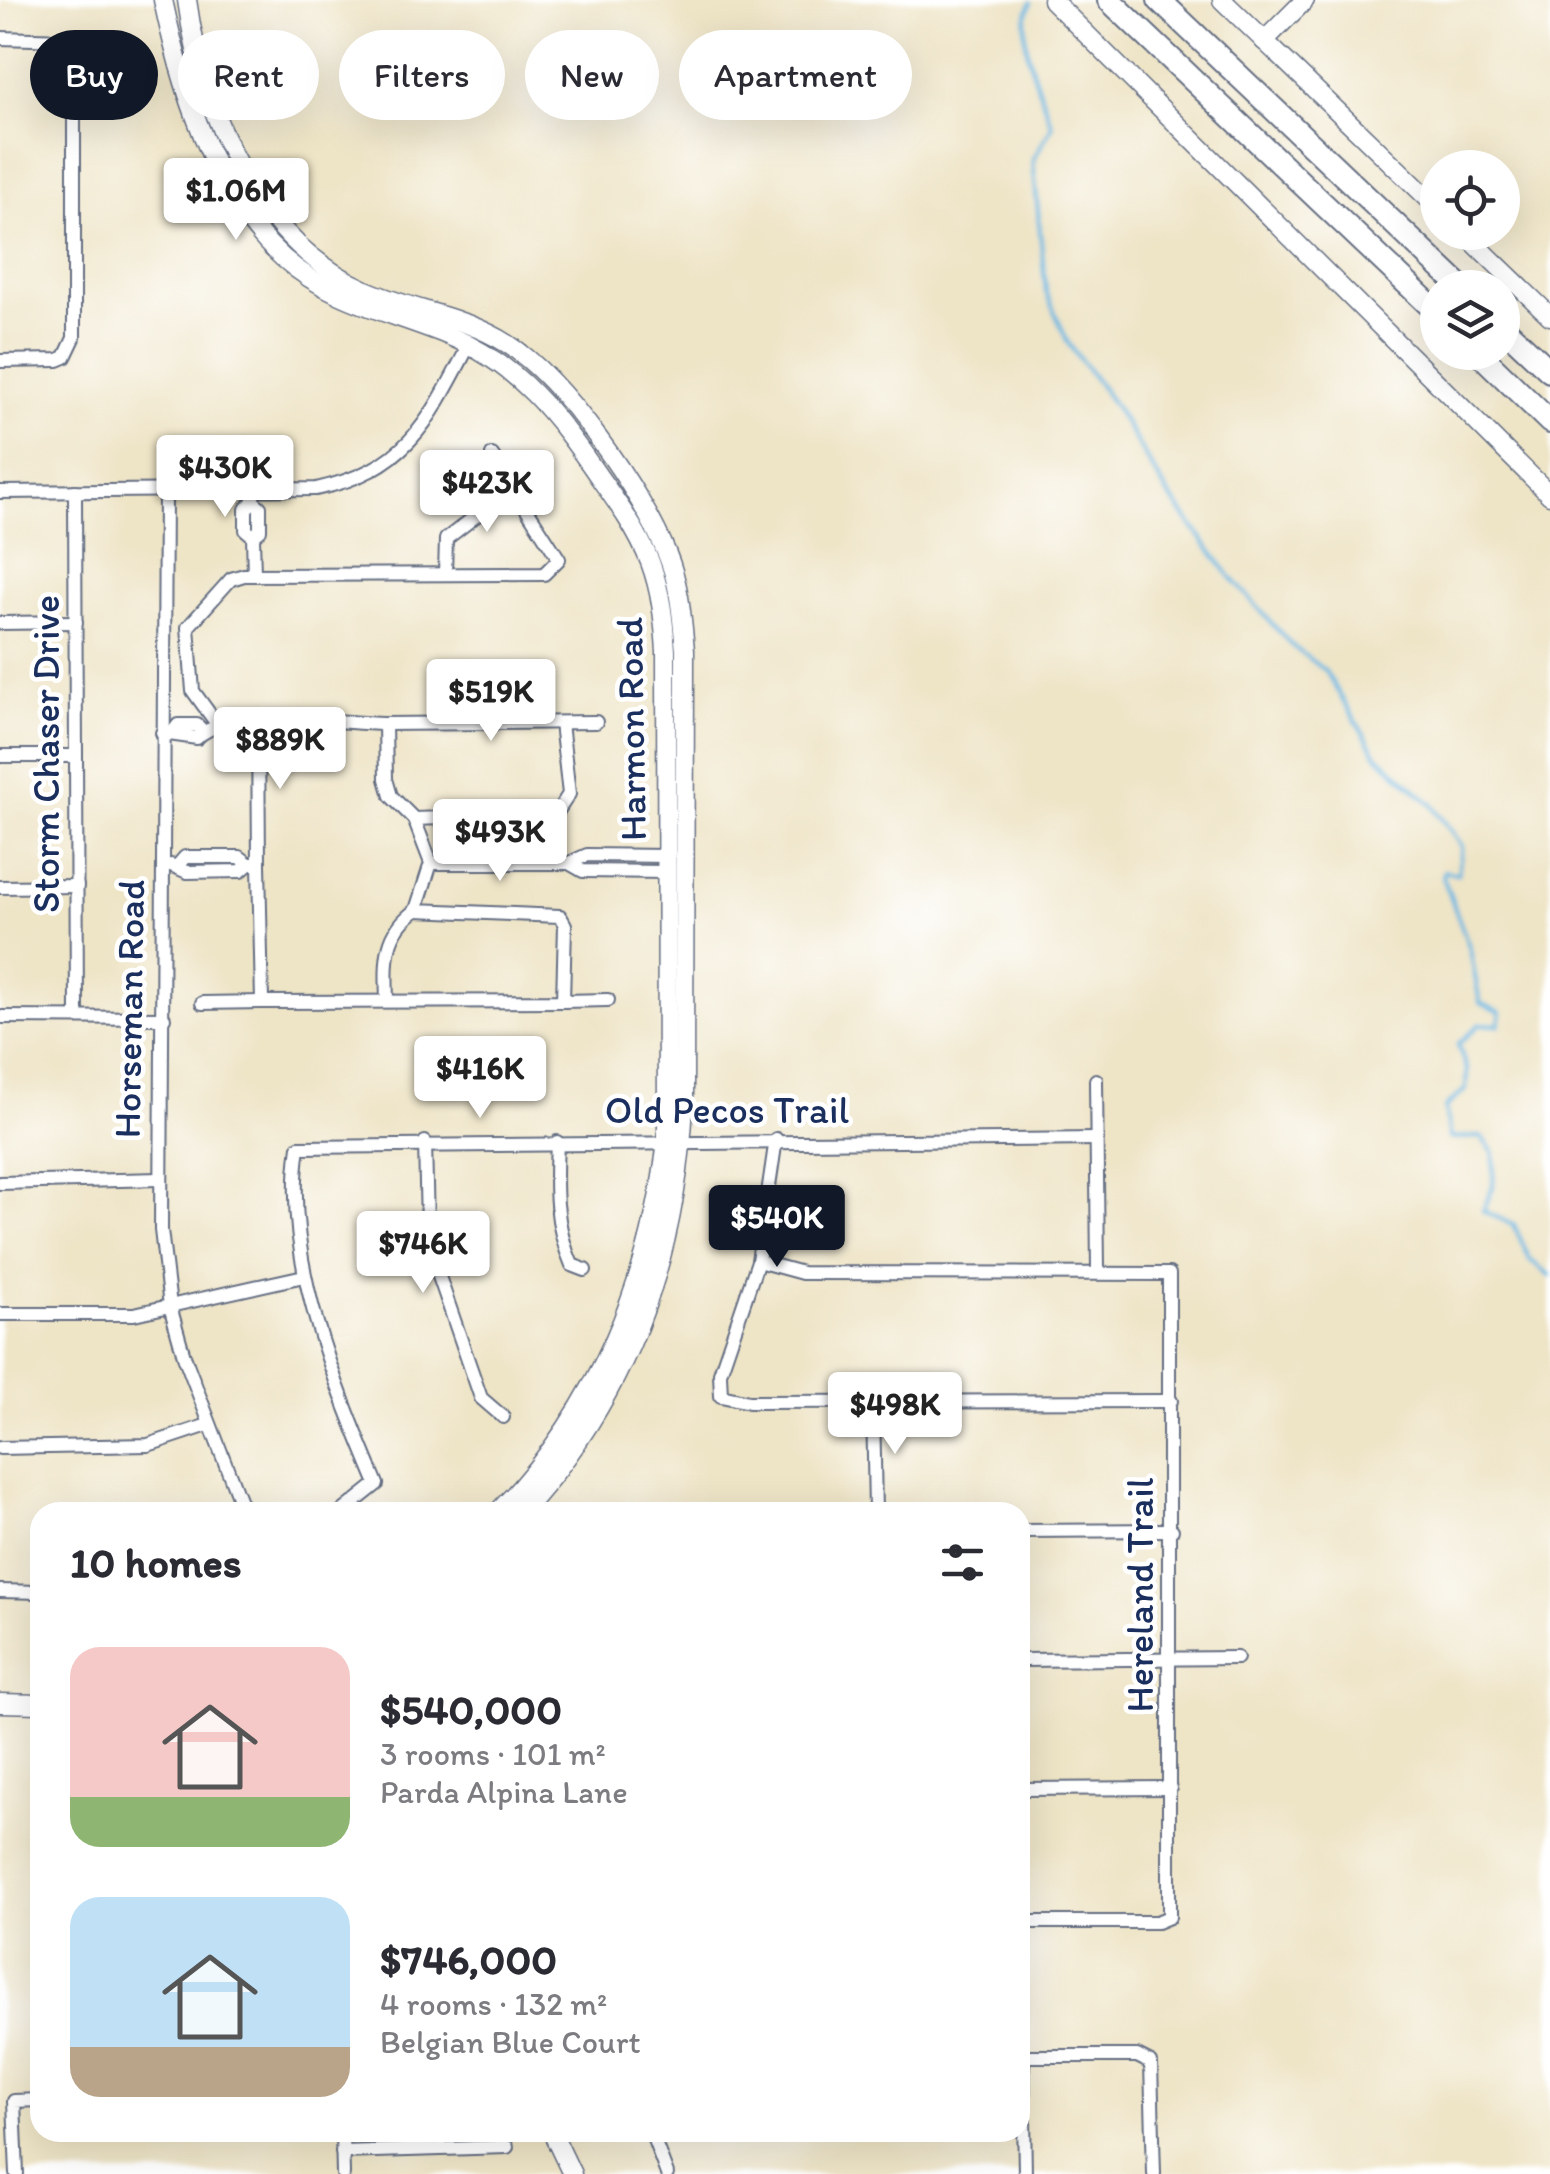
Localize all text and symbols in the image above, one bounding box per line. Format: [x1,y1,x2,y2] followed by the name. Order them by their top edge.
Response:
[30,30,158,120] chip: Buy
[178,30,319,120] chip: Rent
[339,30,505,120] chip: Filters
[525,30,659,120] chip: New
[679,30,912,120] chip: Apartment
[1420,150,1520,370] map controls
[1420,150,1520,250] button: locate
[155,158,317,243] pin: $1.06M
[186,171,286,209] text: $1.06M
[1420,270,1520,370] button: layers
[155,435,295,520] pin: $430K
[178,448,272,486] text: $430K
[417,450,557,535] pin: $423K
[442,463,532,501] text: $423K
[23,595,69,913] street label: Storm Chaser Drive
[606,616,656,841] street label: Harmon Road
[421,659,561,744] pin: $519K
[448,672,534,710] text: $519K
[210,707,350,792] pin: $889K
[236,720,324,758] text: $889K
[430,799,570,884] pin: $493K
[455,812,545,850] text: $493K
[104,879,154,1139] street label: Horseman Road
[410,1036,550,1121] pin: $416K
[436,1049,524,1087] text: $416K
[605,1087,849,1133] street label: Old Pecos Trail
[707,1185,847,1270] pin: $540K
[731,1198,823,1236] text: $540K
[353,1211,493,1296] pin: $746K
[379,1224,467,1262] text: $746K
[825,1372,965,1457] pin: $498K
[850,1385,940,1423] text: $498K
[1117,1477,1163,1713] street label: Hereland Trail
[935,1535,990,1590] icon: filters
[70,1537,242,1588] text: 10 homes
[380,1684,562,1735] text: $540,000
[150,1687,270,1807] icon: home
[380,1735,606,1773] text: 3 rooms · 101 m²
[380,1773,628,1811] text: Parda Alpina Lane
[380,1934,557,1985] text: $746,000
[150,1937,270,2057] icon: home
[380,1985,607,2023] text: 4 rooms · 132 m²
[380,2023,640,2061] text: Belgian Blue Court

